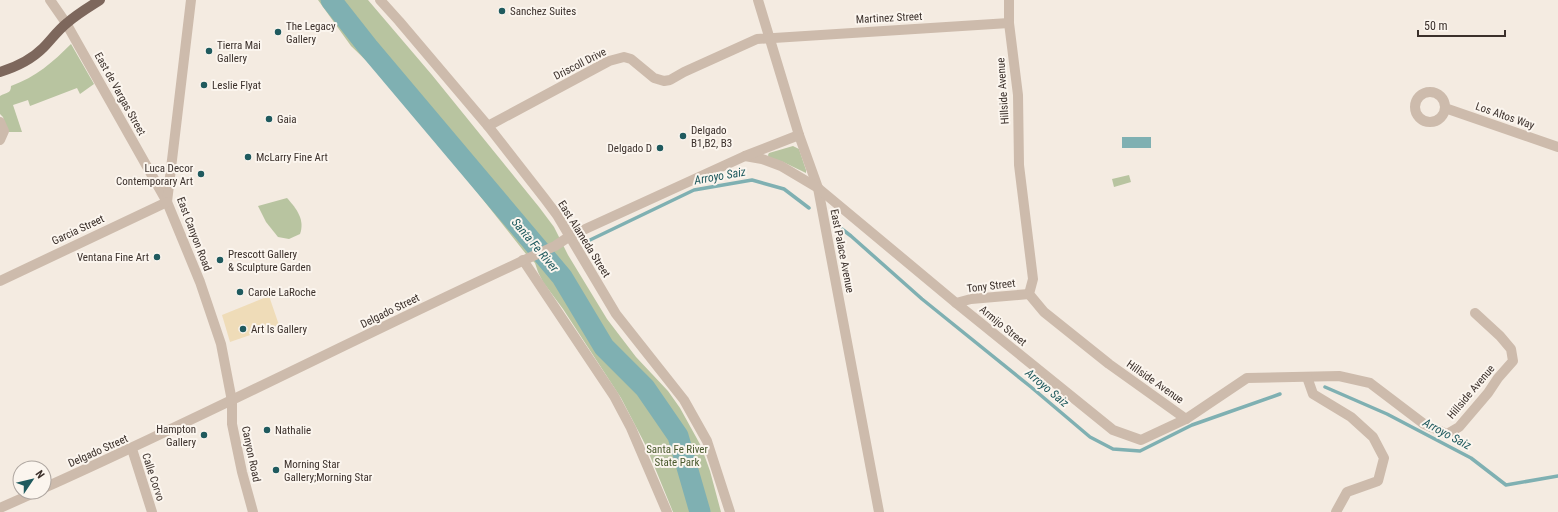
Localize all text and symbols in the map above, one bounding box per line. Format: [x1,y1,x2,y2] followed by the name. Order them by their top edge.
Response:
[510,5,576,18] place label: Sanchez Suites
[497,6,507,16] marker: Sanchez Suites
[855,10,923,26] street label: Martinez Street
[1418,12,1505,38] scale bar
[1424,19,1448,33] text: 50 m
[286,20,336,46] place label: The Legacy Gallery
[273,27,283,37] marker: The Legacy Gallery
[217,39,261,65] place label: Tierra Mai Gallery
[552,45,608,83] street label: Driscoll Drive
[204,46,214,56] marker: Tierra Mai Gallery
[92,50,148,138] street label: East de Vargas Street
[994,57,1012,125] street label: Hillside Avenue
[212,79,261,92] place label: Leslie Flyat
[199,80,209,90] marker: Leslie Flyat
[1474,100,1537,132] street label: Los Altos Way
[277,113,297,126] place label: Gaia
[264,114,274,124] marker: Gaia
[691,124,732,150] place label: Delgado B1,B2, B3
[678,131,688,141] marker: Delgado B1,B2, B3
[608,142,652,155] place label: Delgado D
[655,143,665,153] marker: Delgado D
[256,151,328,164] place label: McLarry Fine Art
[243,152,253,162] marker: McLarry Fine Art
[116,162,194,188] place label: Luca Decor Contemporary Art
[692,164,748,188] water label: Arroyo Saiz
[196,169,206,179] marker: Luca Decor Contemporary Art
[174,195,214,273] street label: East Canyon Road
[555,198,613,280] street label: East Alameda Street
[828,208,856,294] street label: East Palace Avenue
[50,212,106,248] street label: Garcia Street
[509,215,562,275] water label: Santa Fe River
[228,248,311,274] place label: Prescott Gallery & Sculpture Garden
[77,251,149,264] place label: Ventana Fine Art
[152,252,162,262] marker: Ventana Fine Art
[215,255,225,265] marker: Prescott Gallery & Sculpture Garden
[966,277,1016,295] street label: Tony Street
[248,286,316,299] place label: Carole LaRoche
[235,287,245,297] marker: Carole LaRoche
[358,291,422,331] street label: Delgado Street
[977,303,1029,349] street label: Armijo Street
[251,323,307,336] place label: Art Is Gallery
[238,324,248,334] marker: Art Is Gallery
[1124,358,1186,406] street label: Hillside Avenue
[1445,362,1497,422] street label: Hillside Avenue
[1022,365,1072,411] water label: Arroyo Saiz
[1420,415,1474,453] water label: Arroyo Saiz
[156,423,196,449] place label: Hampton Gallery
[275,424,311,437] place label: Nathalie
[239,425,263,483] street label: Canyon Road
[262,425,272,435] marker: Nathalie
[199,430,209,440] marker: Hampton Gallery
[66,432,130,470] street label: Delgado Street
[646,443,709,469] park label: Santa Fe River State Park
[139,451,167,503] street label: Calle Corvo
[284,458,373,484] place label: Morning Star Gallery;Morning Star
[12,460,52,500] north arrow
[271,465,281,475] marker: Morning Star Gallery;Morning Star
[33,468,47,481] text: N

